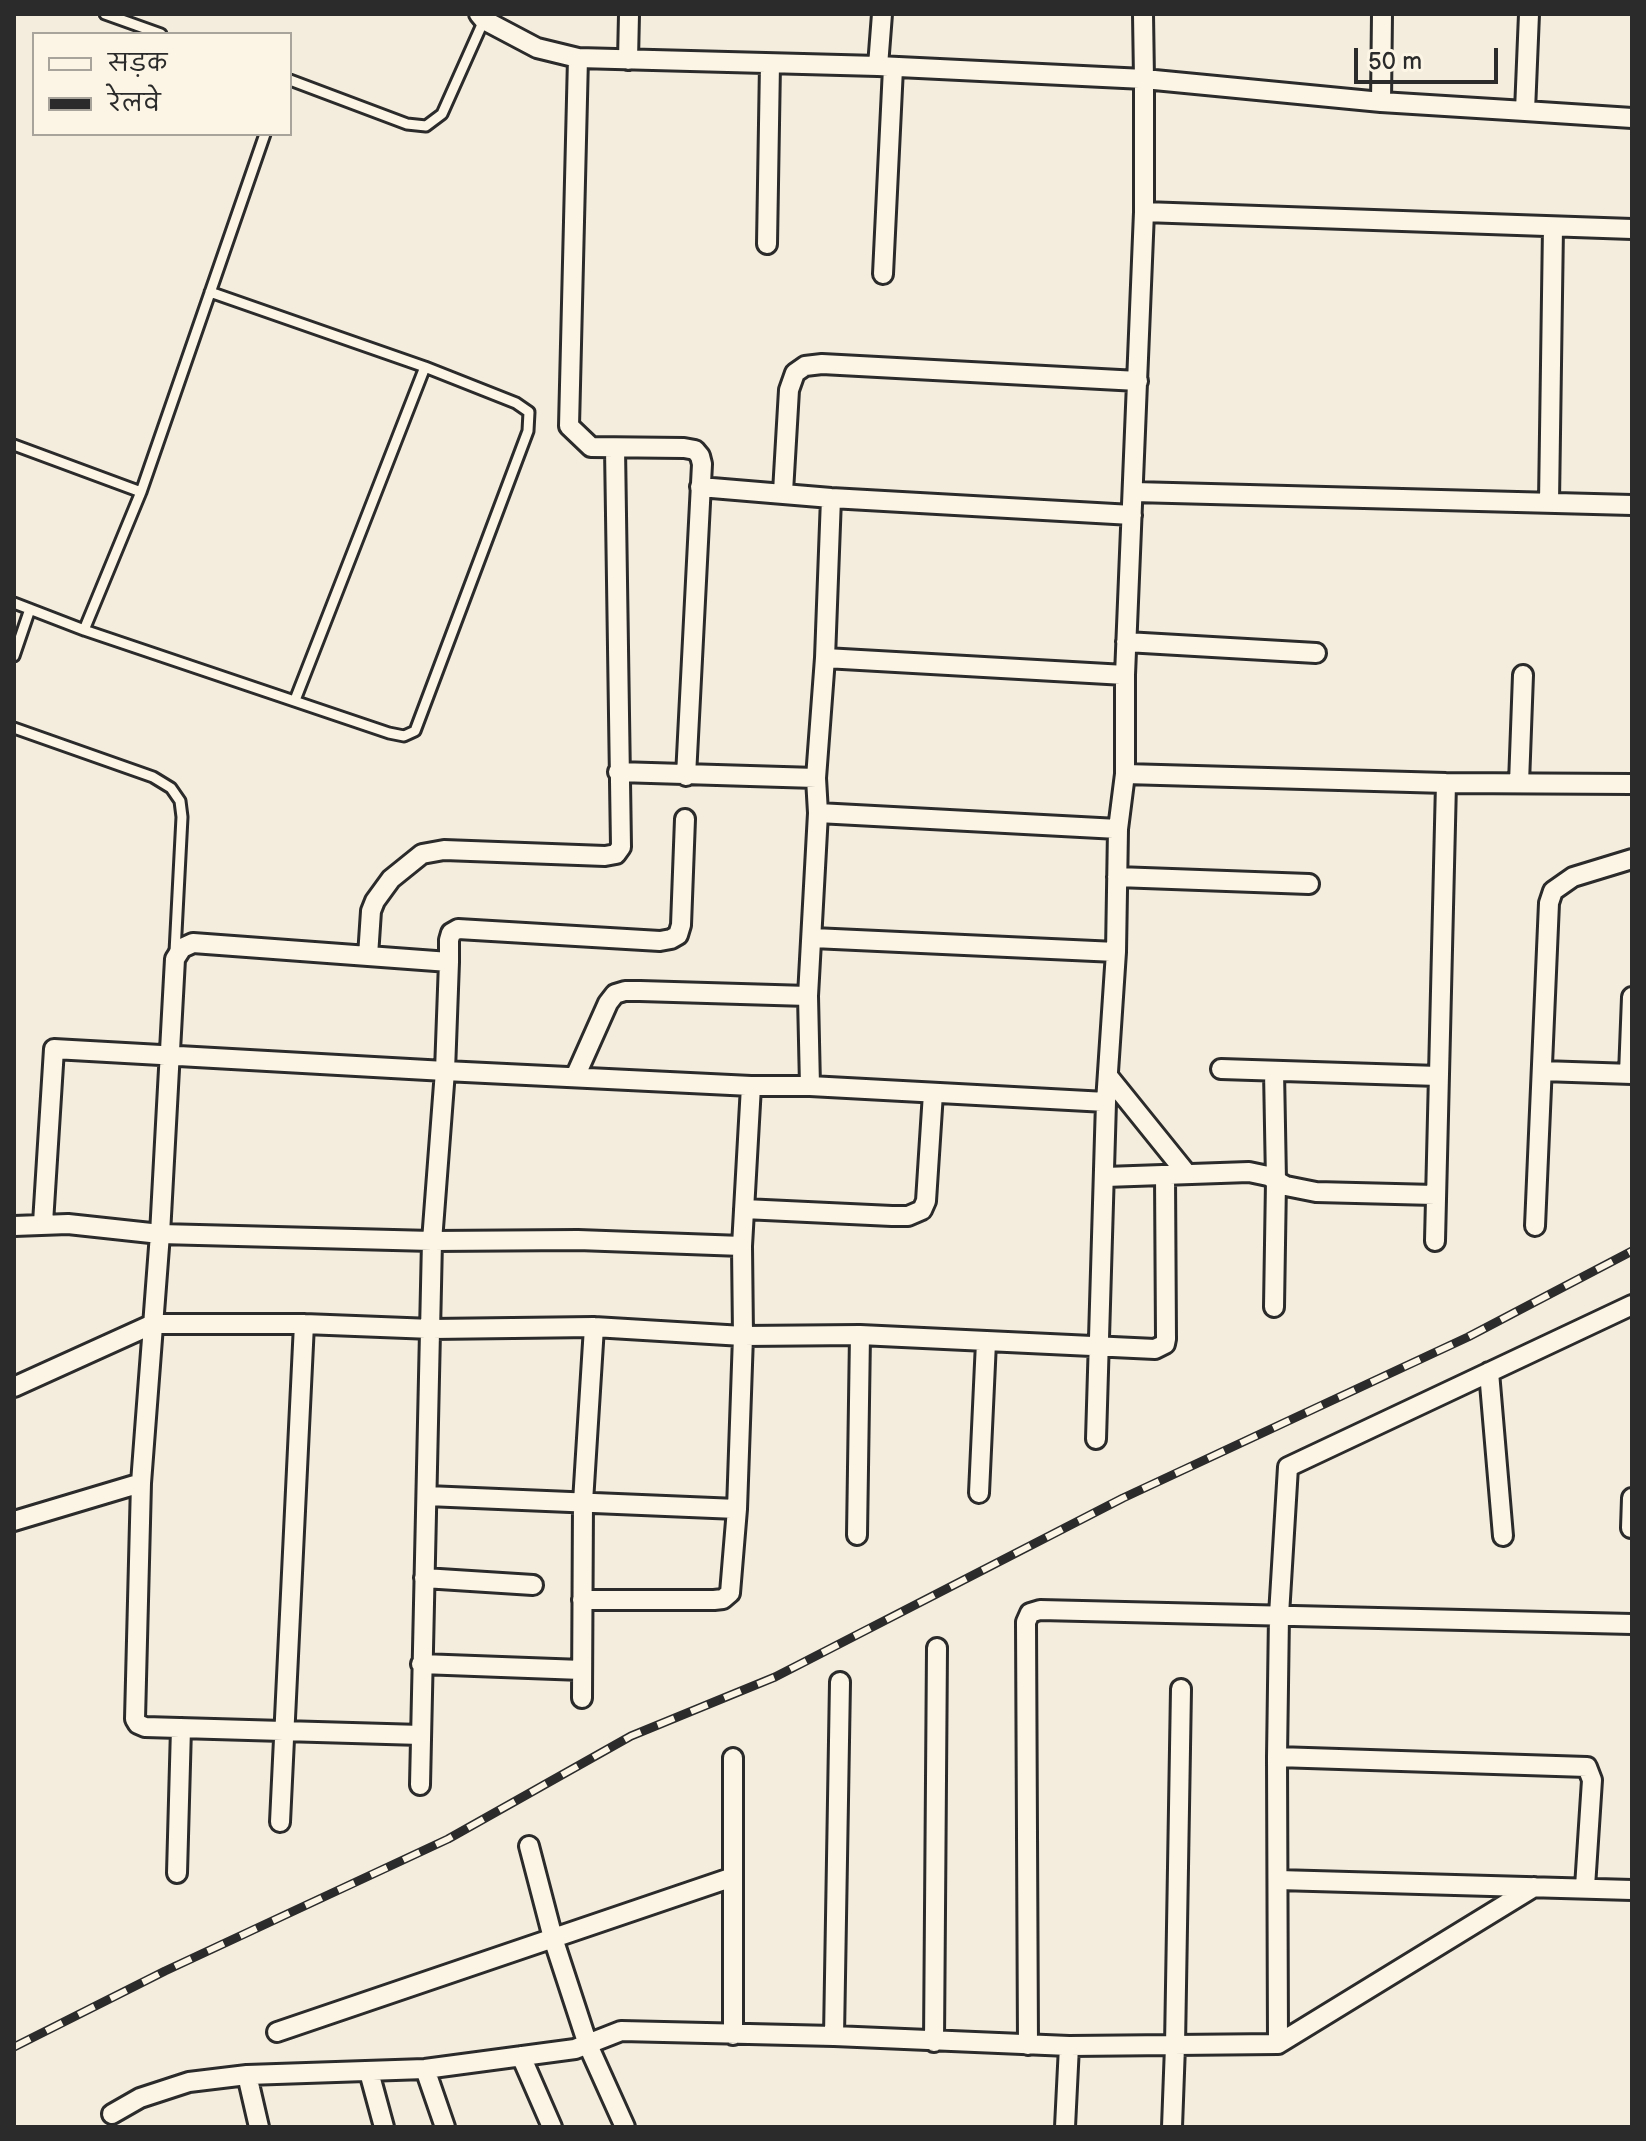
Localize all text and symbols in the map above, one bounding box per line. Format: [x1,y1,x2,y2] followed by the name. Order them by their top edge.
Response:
[32,32,292,136] legend
[1358,32,1502,82] scale bar
[1368,47,1422,76] text: 50 m
[108,49,167,78] text: सड़क
[108,89,161,118] text: रेलवे

